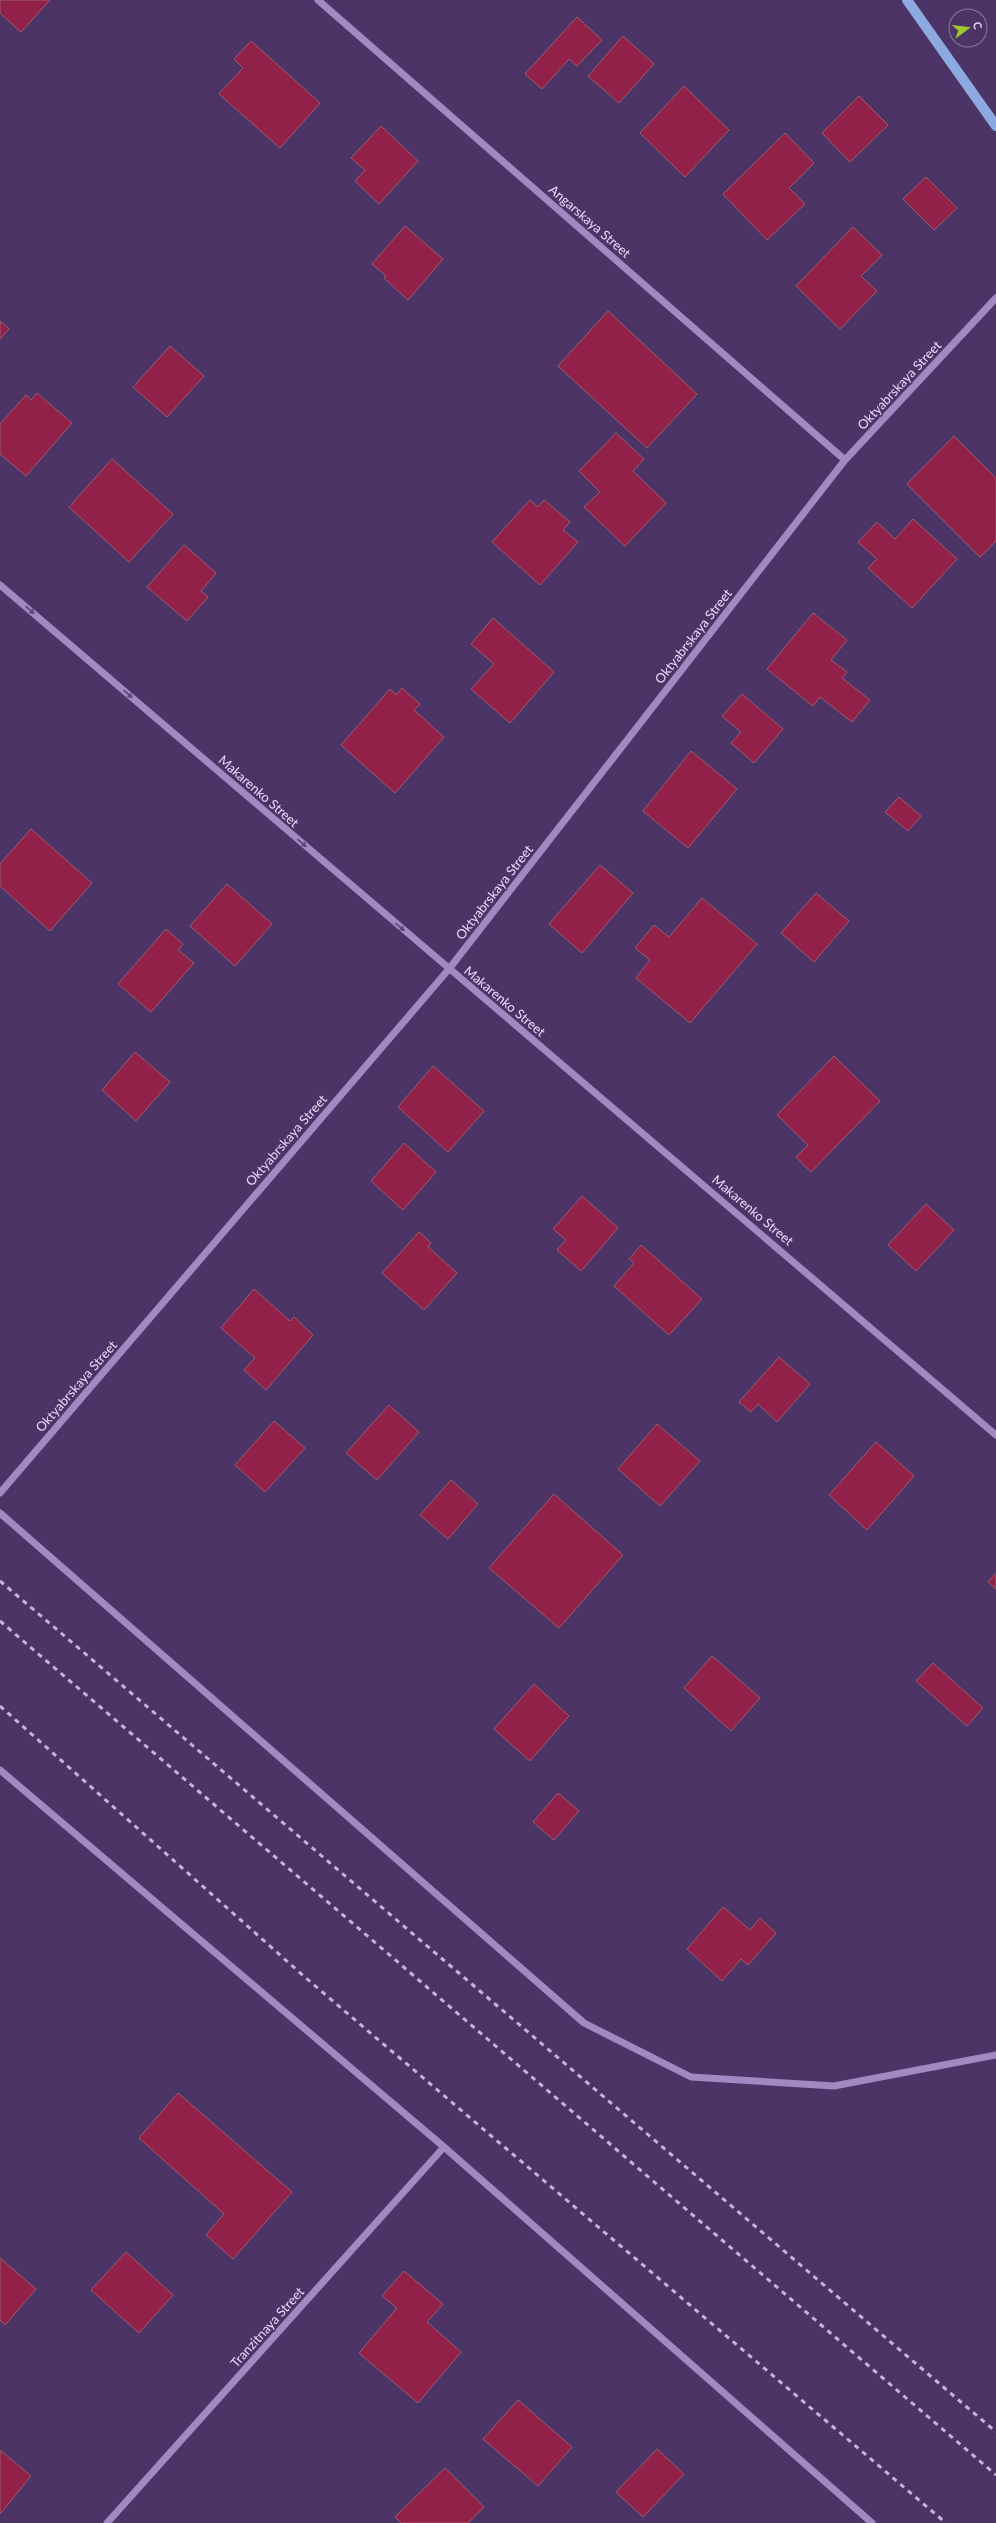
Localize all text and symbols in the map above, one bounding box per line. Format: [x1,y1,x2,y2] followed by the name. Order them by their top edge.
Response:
[948,8,988,48] north arrow
[971,20,986,31] text: С
[546,181,634,261] street label: Angarskaya Street
[854,337,945,433] street label: Oktyabrskaya Street
[651,585,735,687] street label: Oktyabrskaya Street
[24,605,35,614] one-way arrow
[123,690,134,699] one-way arrow
[216,752,303,830] street label: Makarenko Street
[296,838,307,847] one-way arrow
[452,841,536,943] street label: Oktyabrskaya Street
[395,923,406,932] one-way arrow
[461,962,549,1040] street label: Makarenko Street
[242,1091,330,1189] street label: Oktyabrskaya Street
[709,1171,797,1249] street label: Makarenko Street
[32,1337,120,1435] street label: Oktyabrskaya Street
[227,2283,307,2370] street label: Tranzitnaya Street

